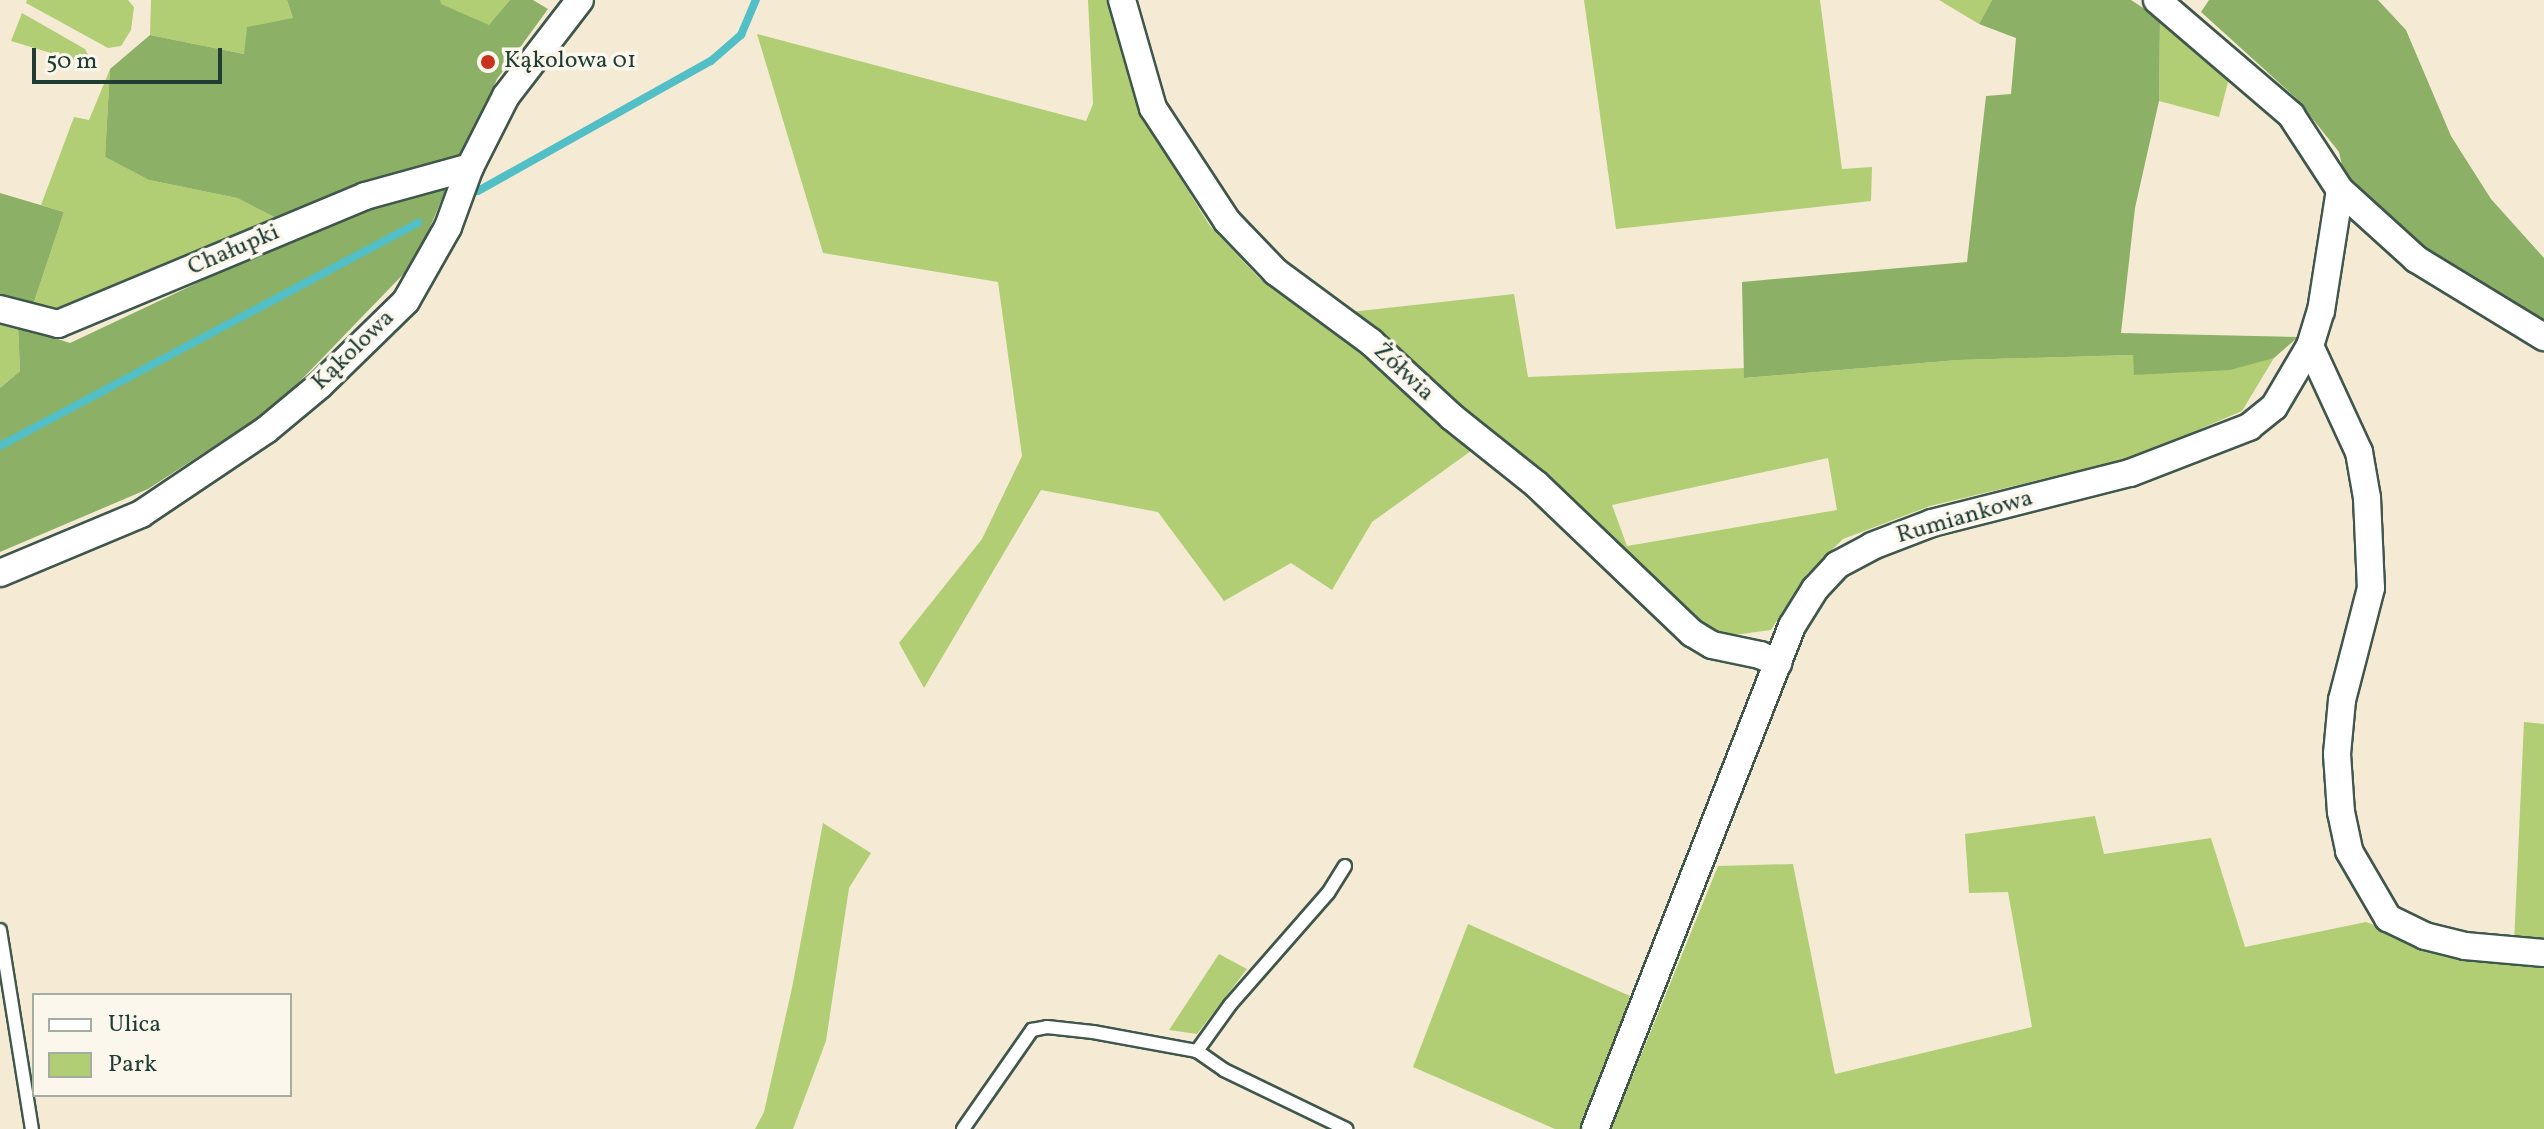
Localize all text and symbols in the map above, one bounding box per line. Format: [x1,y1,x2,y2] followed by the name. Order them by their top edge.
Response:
[36,32,226,82] scale bar
[46,45,98,79] text: 50 m
[504,48,636,76] place label: Kąkolowa 01
[479,53,497,71] marker: Kąkolowa 01
[184,219,284,283] street label: Chałupki
[307,305,401,397] street label: Kąkolowa
[1367,338,1439,408] street label: Żółwia
[1894,485,2036,551] street label: Rumiankowa
[32,993,292,1097] legend
[108,1008,161,1042] text: Ulica
[108,1048,157,1082] text: Park

